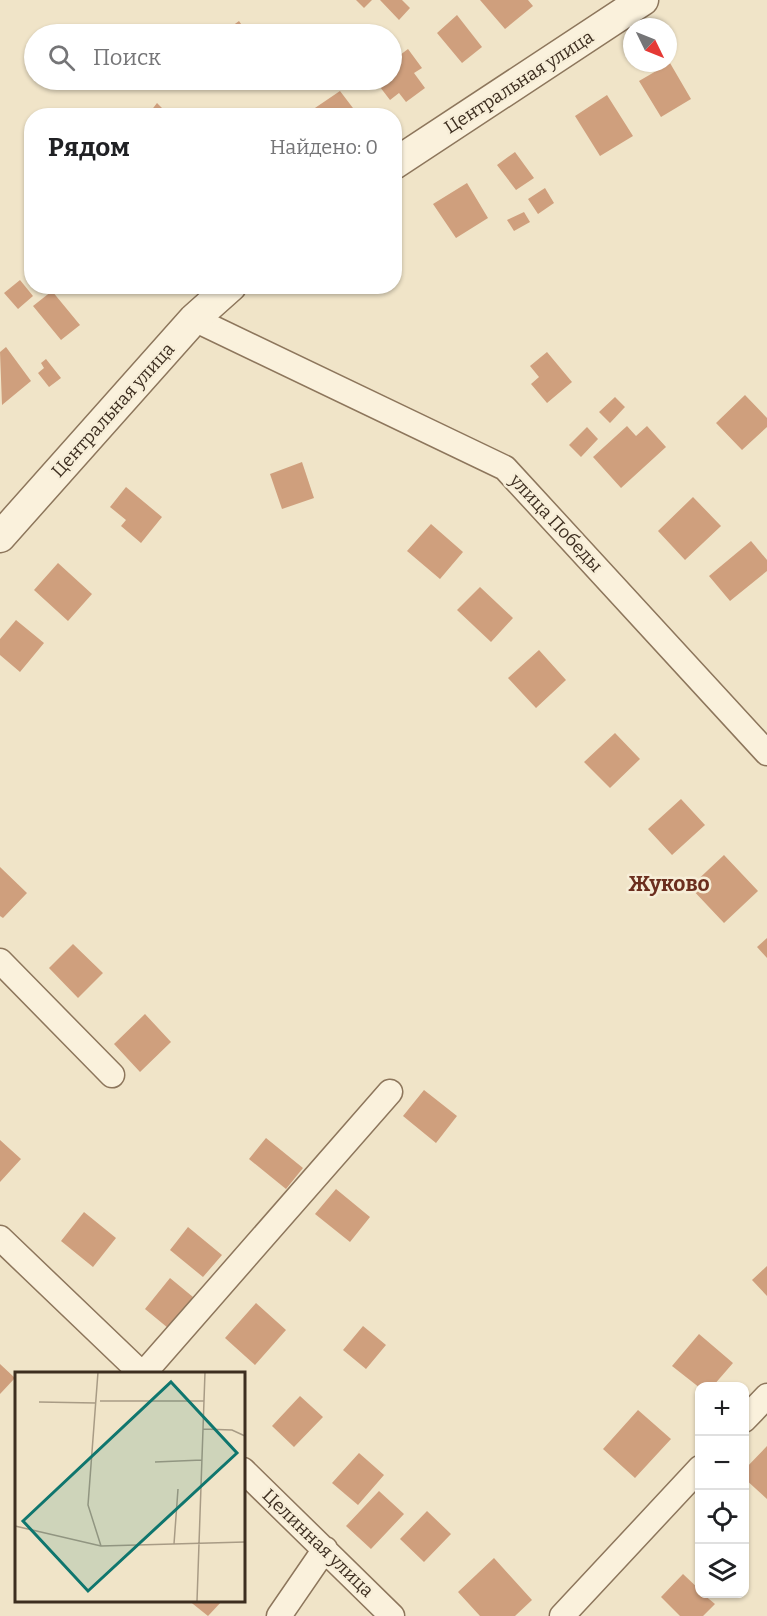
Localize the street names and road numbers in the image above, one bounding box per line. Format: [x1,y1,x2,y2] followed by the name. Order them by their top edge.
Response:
[440,26,598,138] street label: Центральная улица
[47,338,179,482] street label: Центральная улица
[504,469,607,577] street label: улица Победы
[258,1484,378,1602] street label: Целинная улица

